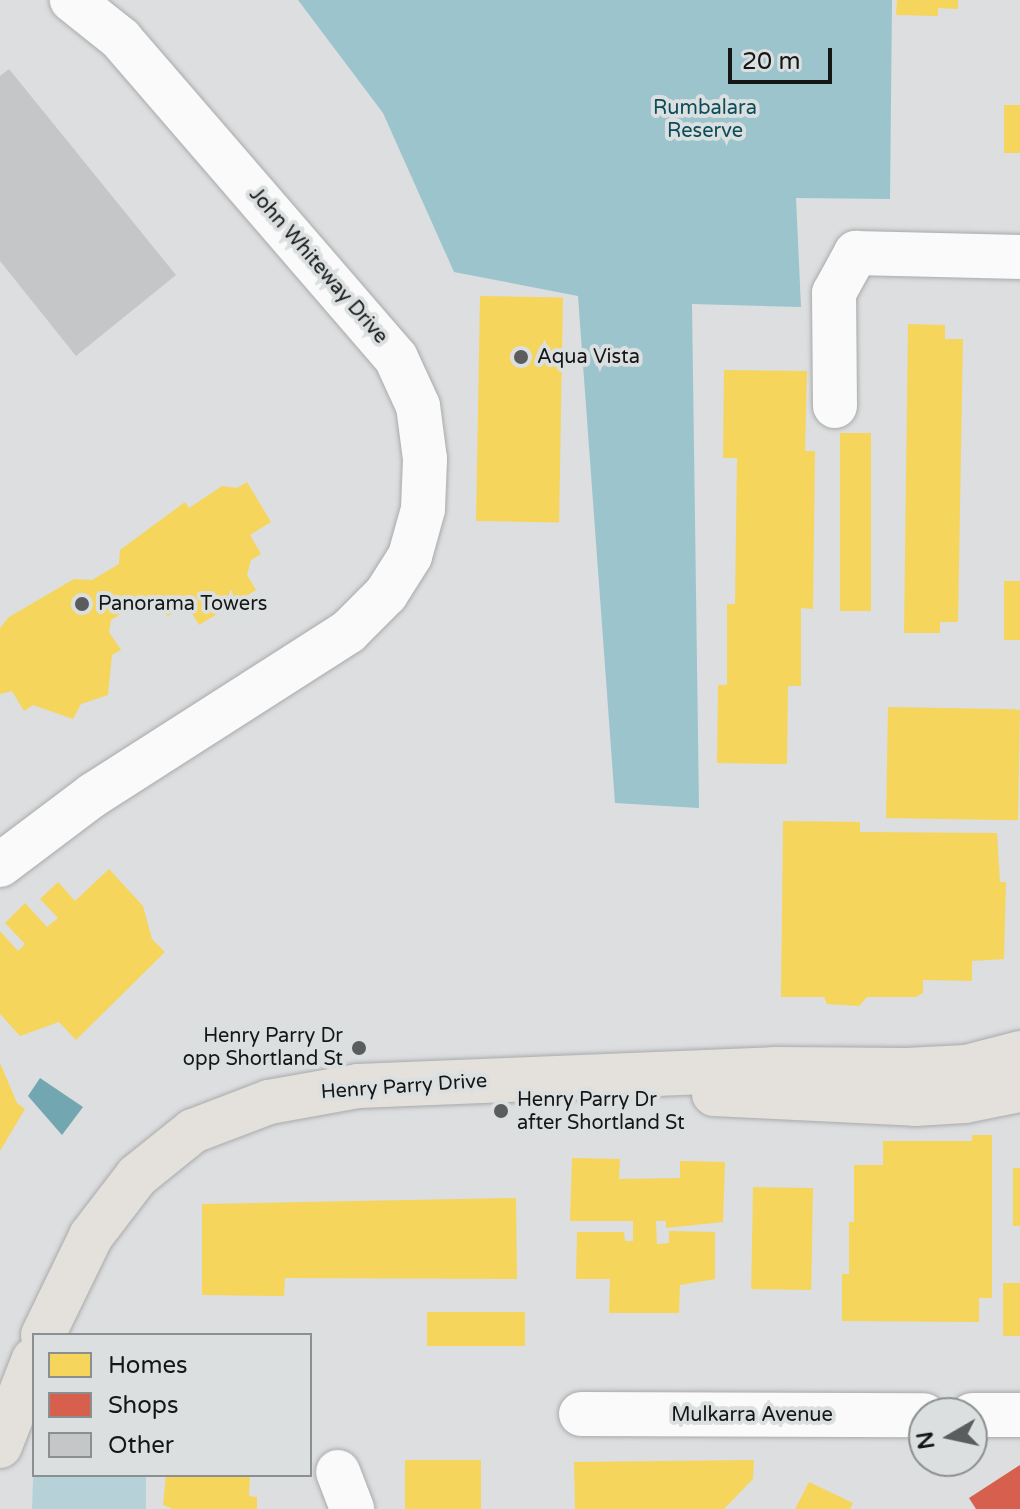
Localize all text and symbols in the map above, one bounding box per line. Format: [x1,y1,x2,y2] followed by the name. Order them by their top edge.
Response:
[732,32,836,82] scale bar
[742,47,800,76] text: 20 m
[653,96,757,143] park label: Rumbalara Reserve
[244,183,392,349] street label: John Whiteway Drive
[537,345,640,369] place label: Aqua Vista
[512,348,530,366] marker: Aqua Vista
[98,592,267,616] place label: Panorama Towers
[73,595,91,613] marker: Panorama Towers
[183,1024,343,1071] place label: Henry Parry Dr opp Shortland St
[350,1039,368,1057] marker: Henry Parry Dr opp Shortland St
[320,1069,488,1105] street label: Henry Parry Drive
[517,1088,685,1135] place label: Henry Parry Dr after Shortland St
[492,1102,510,1120] marker: Henry Parry Dr after Shortland St
[32,1333,312,1477] legend
[108,1351,188,1380] text: Homes
[108,1391,178,1420] text: Shops
[908,1397,988,1477] north arrow
[671,1403,833,1427] street label: Mulkarra Avenue
[912,1430,940,1451] text: N
[108,1431,174,1460] text: Other

